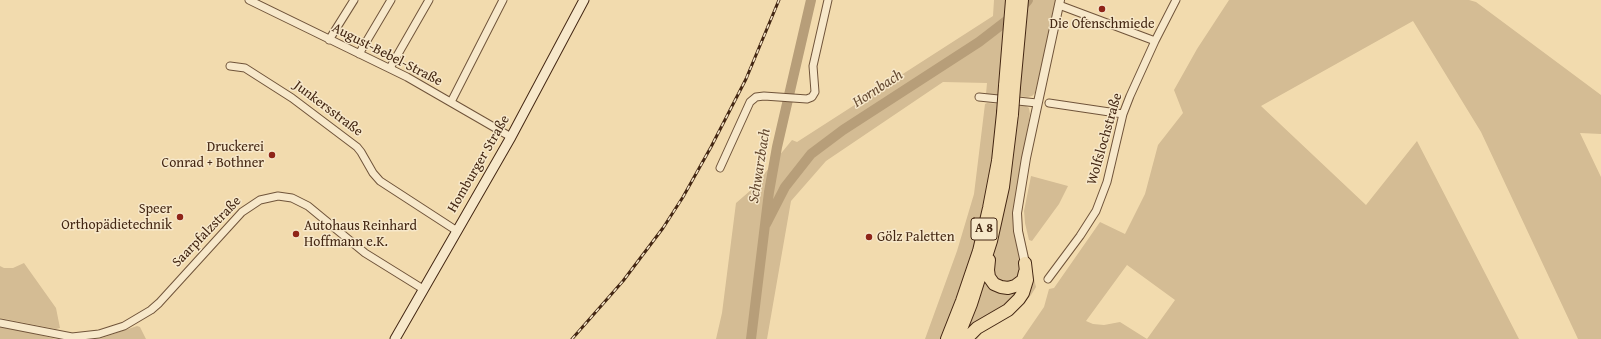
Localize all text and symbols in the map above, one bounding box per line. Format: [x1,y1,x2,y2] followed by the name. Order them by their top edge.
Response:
[1097,4,1107,14] marker: Die Ofenschmiede
[1050,16,1154,32] place label: Die Ofenschmiede
[329,20,445,90] street label: August-Bebel-Straße
[850,66,906,112] water label: Hornbach
[290,78,366,140] street label: Junkersstraße
[1084,91,1126,187] street label: Wolfslochstraße
[444,112,514,216] street label: Homburger Straße
[745,127,775,205] water label: Schwarzbach
[162,139,264,172] place label: Druckerei Conrad + Bothner
[267,150,277,160] marker: Druckerei Conrad + Bothner
[169,193,245,271] street label: Saarpfalzstraße
[61,201,172,234] place label: Speer Orthopädietechnik
[175,212,185,222] marker: Speer Orthopädietechnik
[304,218,417,250] place label: Autohaus Reinhard Hoffmann e.K.
[971,218,997,240] road number: A 8
[291,229,301,239] marker: Autohaus Reinhard Hoffmann e.K.
[877,229,954,245] place label: Gölz Paletten
[864,232,874,242] marker: Gölz Paletten

